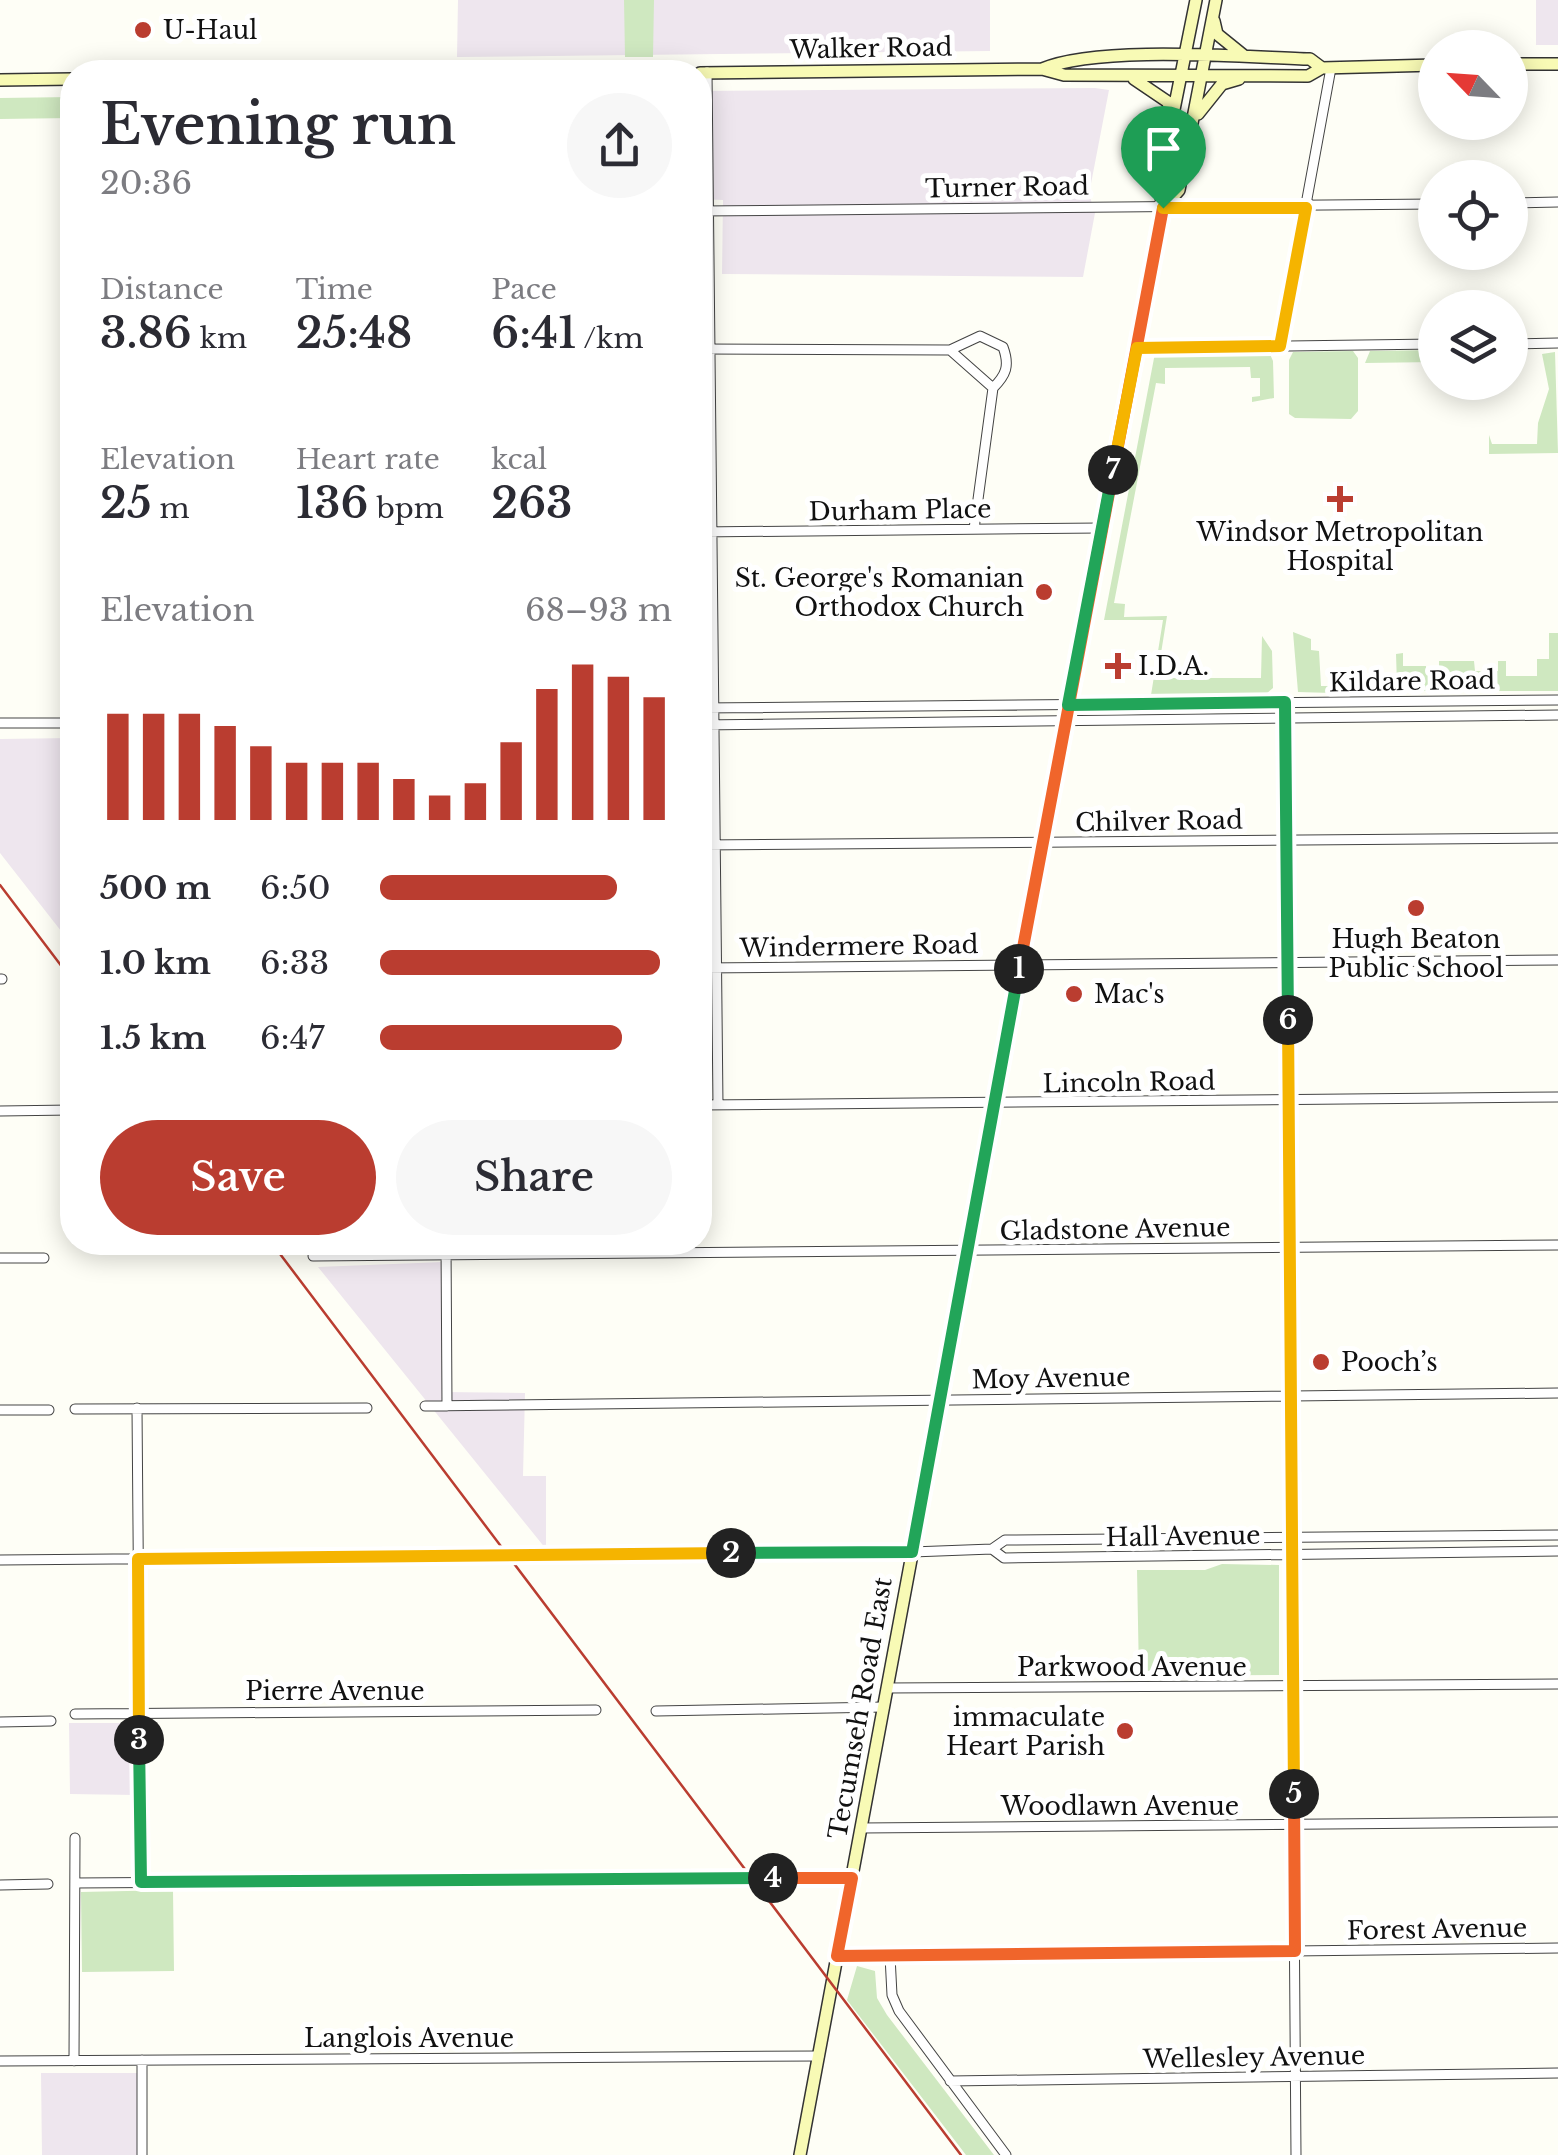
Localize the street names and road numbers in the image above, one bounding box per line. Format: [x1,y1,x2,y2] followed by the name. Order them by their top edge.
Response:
[788,32,953,65] street label: Walker Road
[925,171,1089,204] street label: Turner Road
[808,493,992,528] street label: Durham Place
[1328,665,1496,698] street label: Kildare Road
[1075,805,1243,838] street label: Chilver Road
[738,929,979,964] street label: Windermere Road
[1042,1065,1216,1100] street label: Lincoln Road
[999,1212,1231,1247] street label: Gladstone Avenue
[971,1362,1131,1395] street label: Moy Avenue
[1105,1520,1261,1553] street label: Hall Avenue
[822,1574,899,1841] street label: Tecumseh Road East
[1017,1652,1247,1683] street label: Parkwood Avenue
[245,1676,425,1707] street label: Pierre Avenue
[1000,1791,1239,1822] street label: Woodlawn Avenue
[1347,1912,1527,1947] street label: Forest Avenue
[304,2023,514,2054] street label: Langlois Avenue
[1142,2040,1365,2075] street label: Wellesley Avenue

